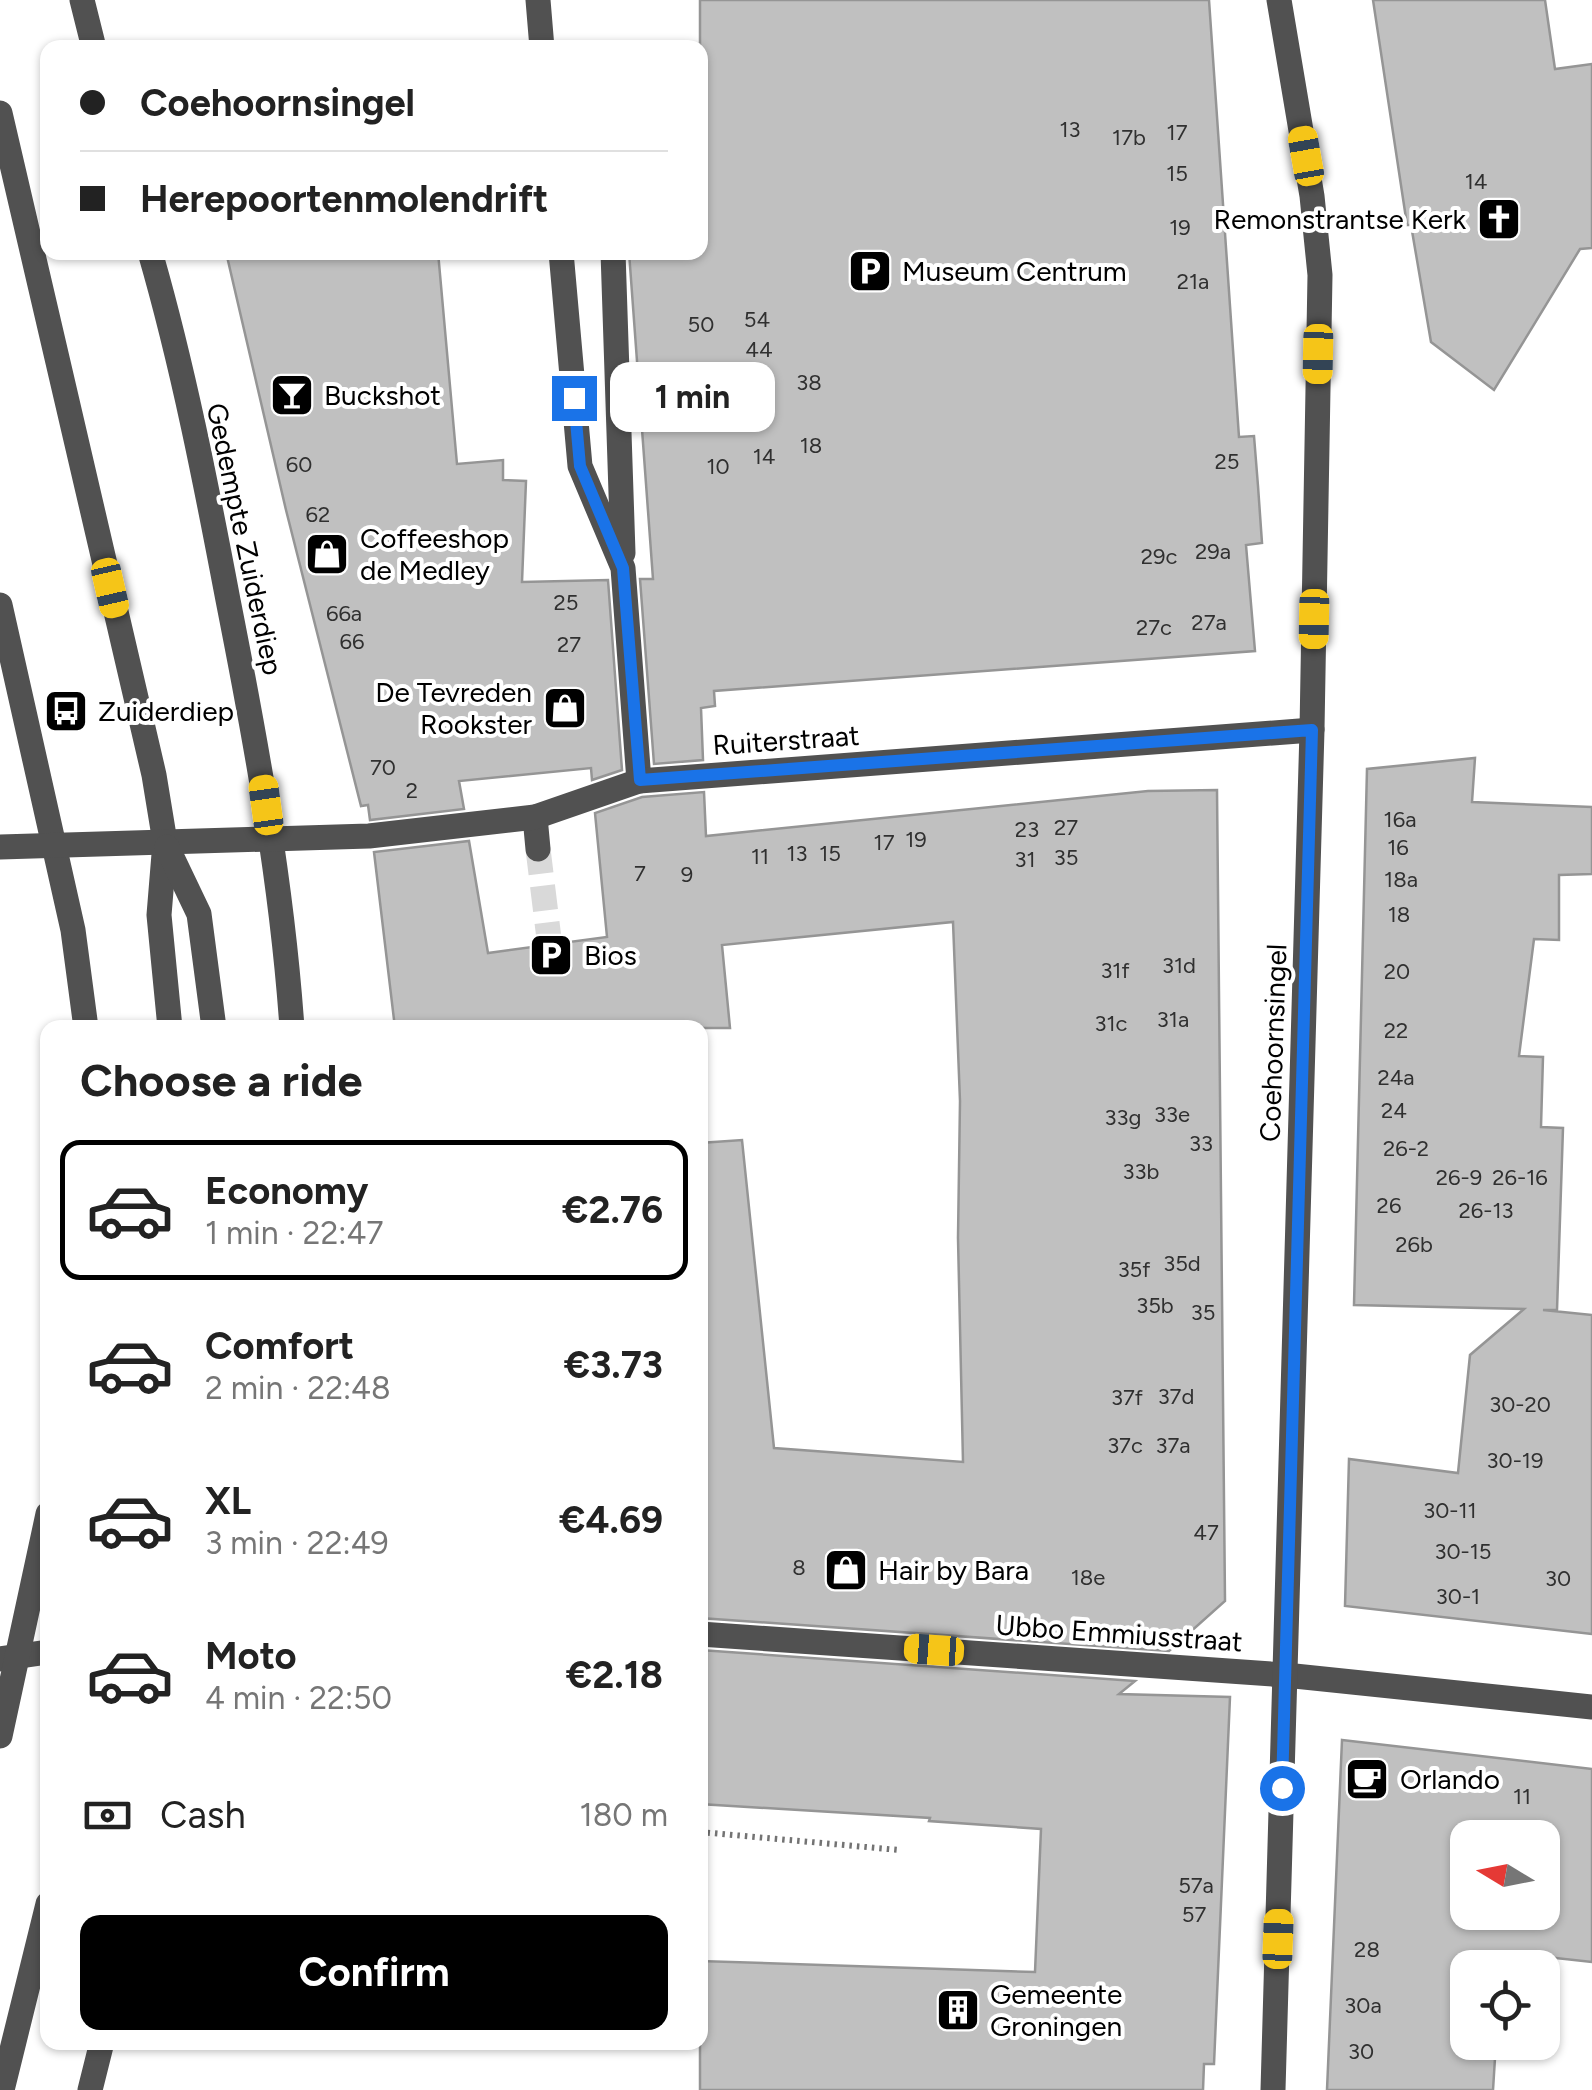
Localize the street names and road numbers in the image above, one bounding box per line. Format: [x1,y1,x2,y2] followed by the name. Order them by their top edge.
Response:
[200,400,290,678] street label: Gedempte Zuiderdiep
[711,718,861,762] street label: Ruiterstraat
[1253,943,1293,1143] street label: Coehoornsingel
[994,1607,1244,1659] street label: Ubbo Emmiusstraat

